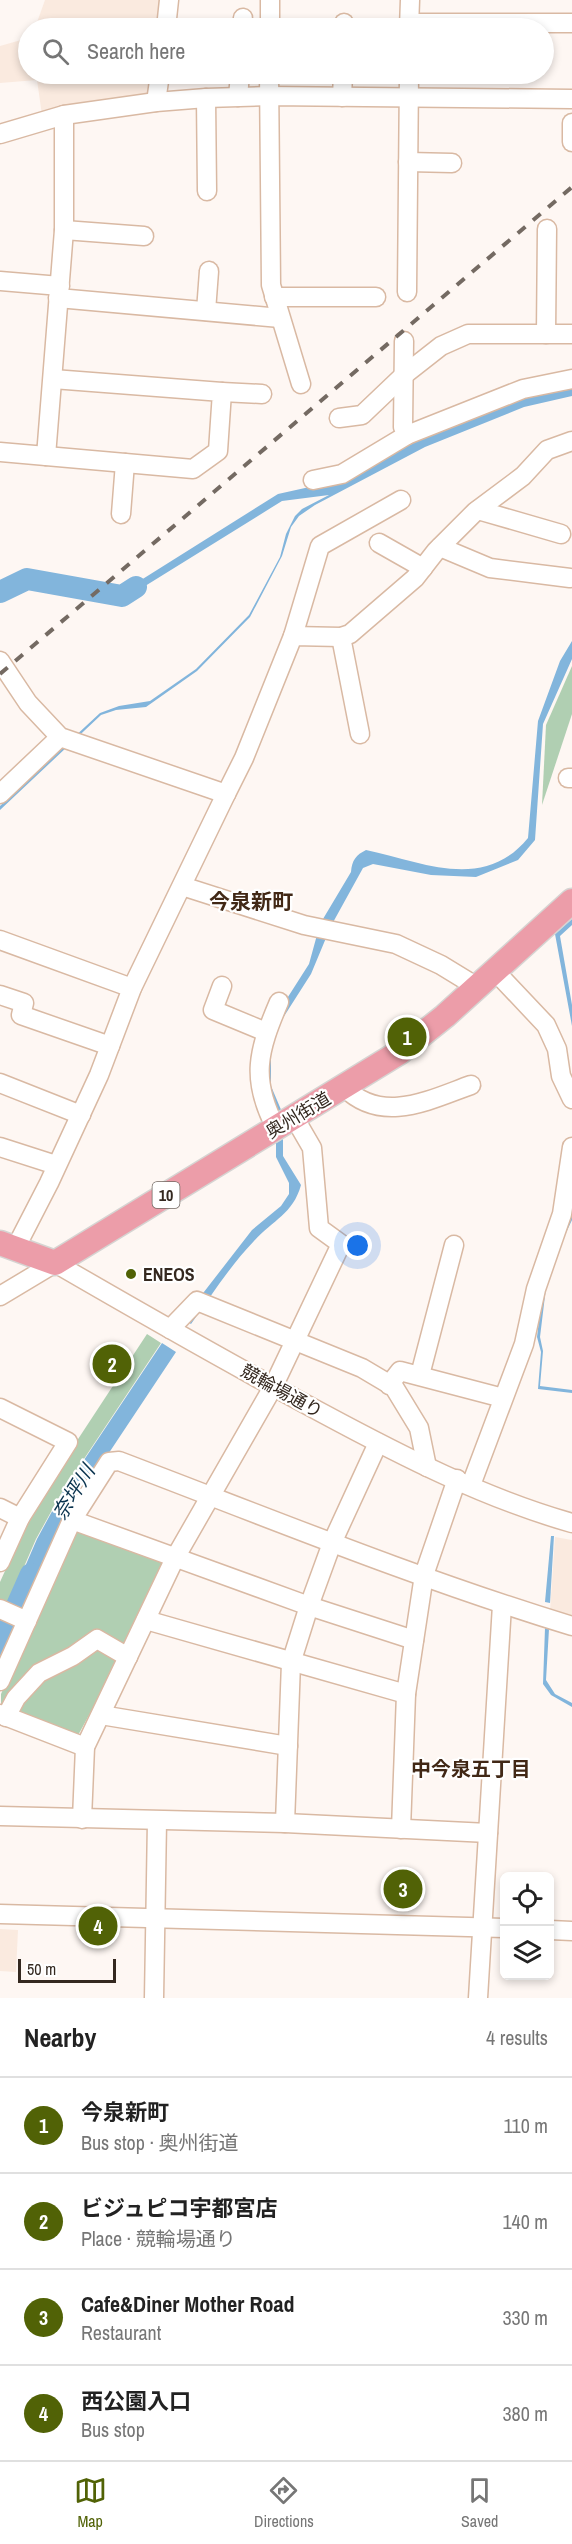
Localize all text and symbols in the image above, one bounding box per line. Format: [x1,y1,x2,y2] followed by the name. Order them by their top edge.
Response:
[18,18,554,84] search box
[39,35,72,68] icon: search
[87,36,185,66] text: Search here
[209,887,293,916] district label: 今泉新町
[388,1014,426,1060] pin: 1
[261,1086,335,1144] street label: 奥州街道
[152,1182,180,1208] road number: 10
[343,1231,372,1260] your location
[143,1262,195,1287] place label: ENEOS
[124,1267,138,1281] marker: ENEOS
[92,1342,132,1386] pin: 2
[237,1358,327,1424] street label: 競輪場通り
[46,1458,101,1525] water label: 奈坪川
[411,1755,531,1782] district label: 中今泉五丁目
[384,1866,422,1912] pin: 3
[500,1872,554,1980] map controls
[500,1872,554,1926] button: locate
[78,1904,118,1948] pin: 4
[500,1926,554,1980] button: layers
[18,1956,116,1984] scale bar
[27,1958,56,1980] text: 50 m
[24,2020,96,2055] text: Nearby
[486,2024,548,2051] text: 4 results
[81,2097,169,2127] text: 今泉新町
[39,2112,48,2139] text: 1
[504,2112,548,2139] text: 110 m
[81,2129,239,2156] text: Bus stop · 奥州街道
[81,2193,277,2223] text: ビジュピコ宇都宮店
[39,2208,48,2235] text: 2
[502,2208,548,2235] text: 140 m
[81,2225,236,2252] text: Place · 競輪場通り
[81,2289,295,2319] text: Cafe&Diner Mother Road
[39,2304,48,2331] text: 3
[502,2304,548,2331] text: 330 m
[81,2319,161,2346] text: Restaurant
[81,2386,191,2416] text: 西公園入口
[39,2400,48,2427] text: 4
[502,2400,548,2427] text: 380 m
[81,2416,145,2443] text: Bus stop
[74,2474,107,2532] tab: Map
[254,2474,314,2532] tab: Directions
[461,2474,498,2532] tab: Saved

